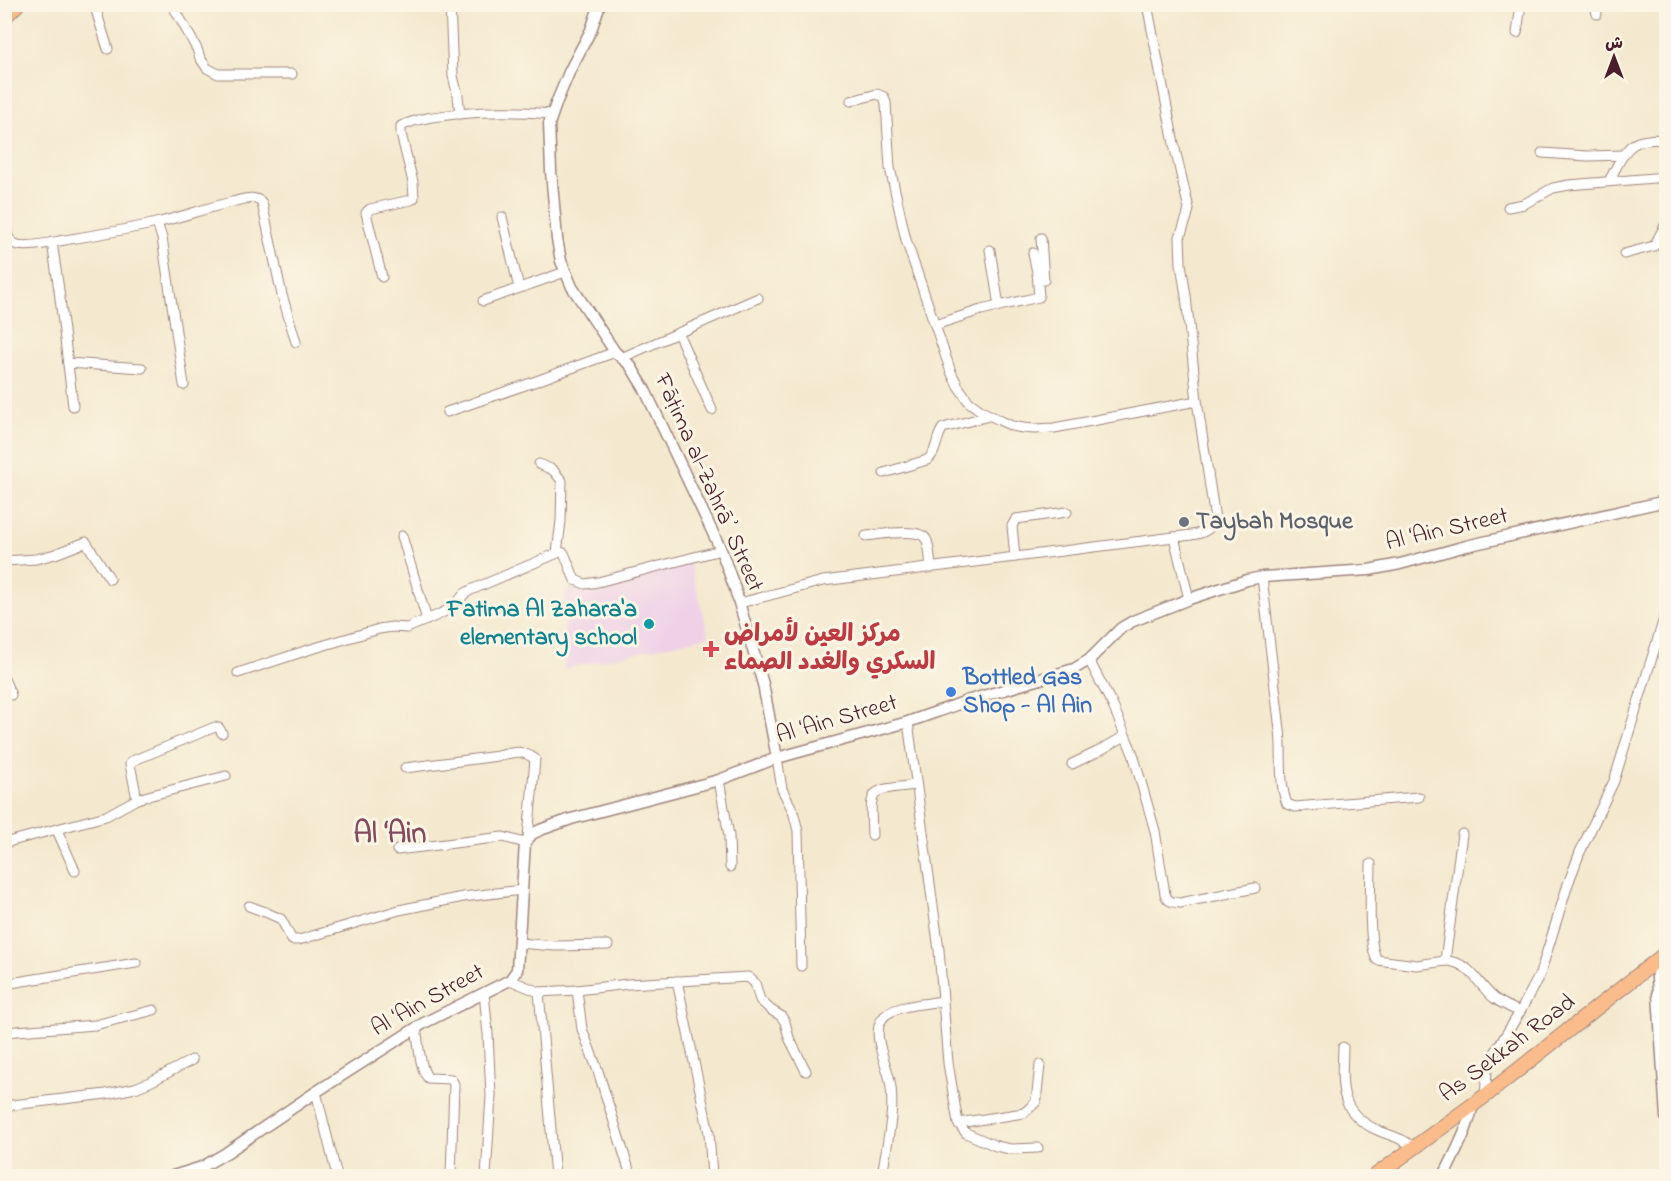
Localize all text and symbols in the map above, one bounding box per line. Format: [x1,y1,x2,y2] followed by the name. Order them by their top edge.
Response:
[1584,27,1644,87] north arrow
[1605,32,1623,56] text: ش
[644,367,772,598] street label: Fāṭima al-Zahrāʾ Street
[1382,499,1512,561] street label: Al ‘Ain Street
[1196,505,1354,541] place label: Taybah Mosque
[1177,515,1191,529] marker: Taybah Mosque
[446,593,637,657] place label: Fatima Al Zahara'a elementary school
[724,616,935,681] place label: مركز العين لأمراض السكري والغدد الصماء
[642,617,656,631] marker: Fatima Al Zahara'a elementary school
[702,640,720,658] marker: مركز العين لأمراض السكري والغدد الصماء
[962,661,1092,724] place label: Bottled Gas Shop - Al Ain
[944,685,958,699] marker: Bottled Gas Shop - Al Ain
[772,686,902,754] street label: Al ‘Ain Street
[354,813,427,857] district label: Al ‘Ain
[365,955,491,1047] street label: Al ‘Ain Street
[1432,986,1584,1112] street label: As Sekkah Road

